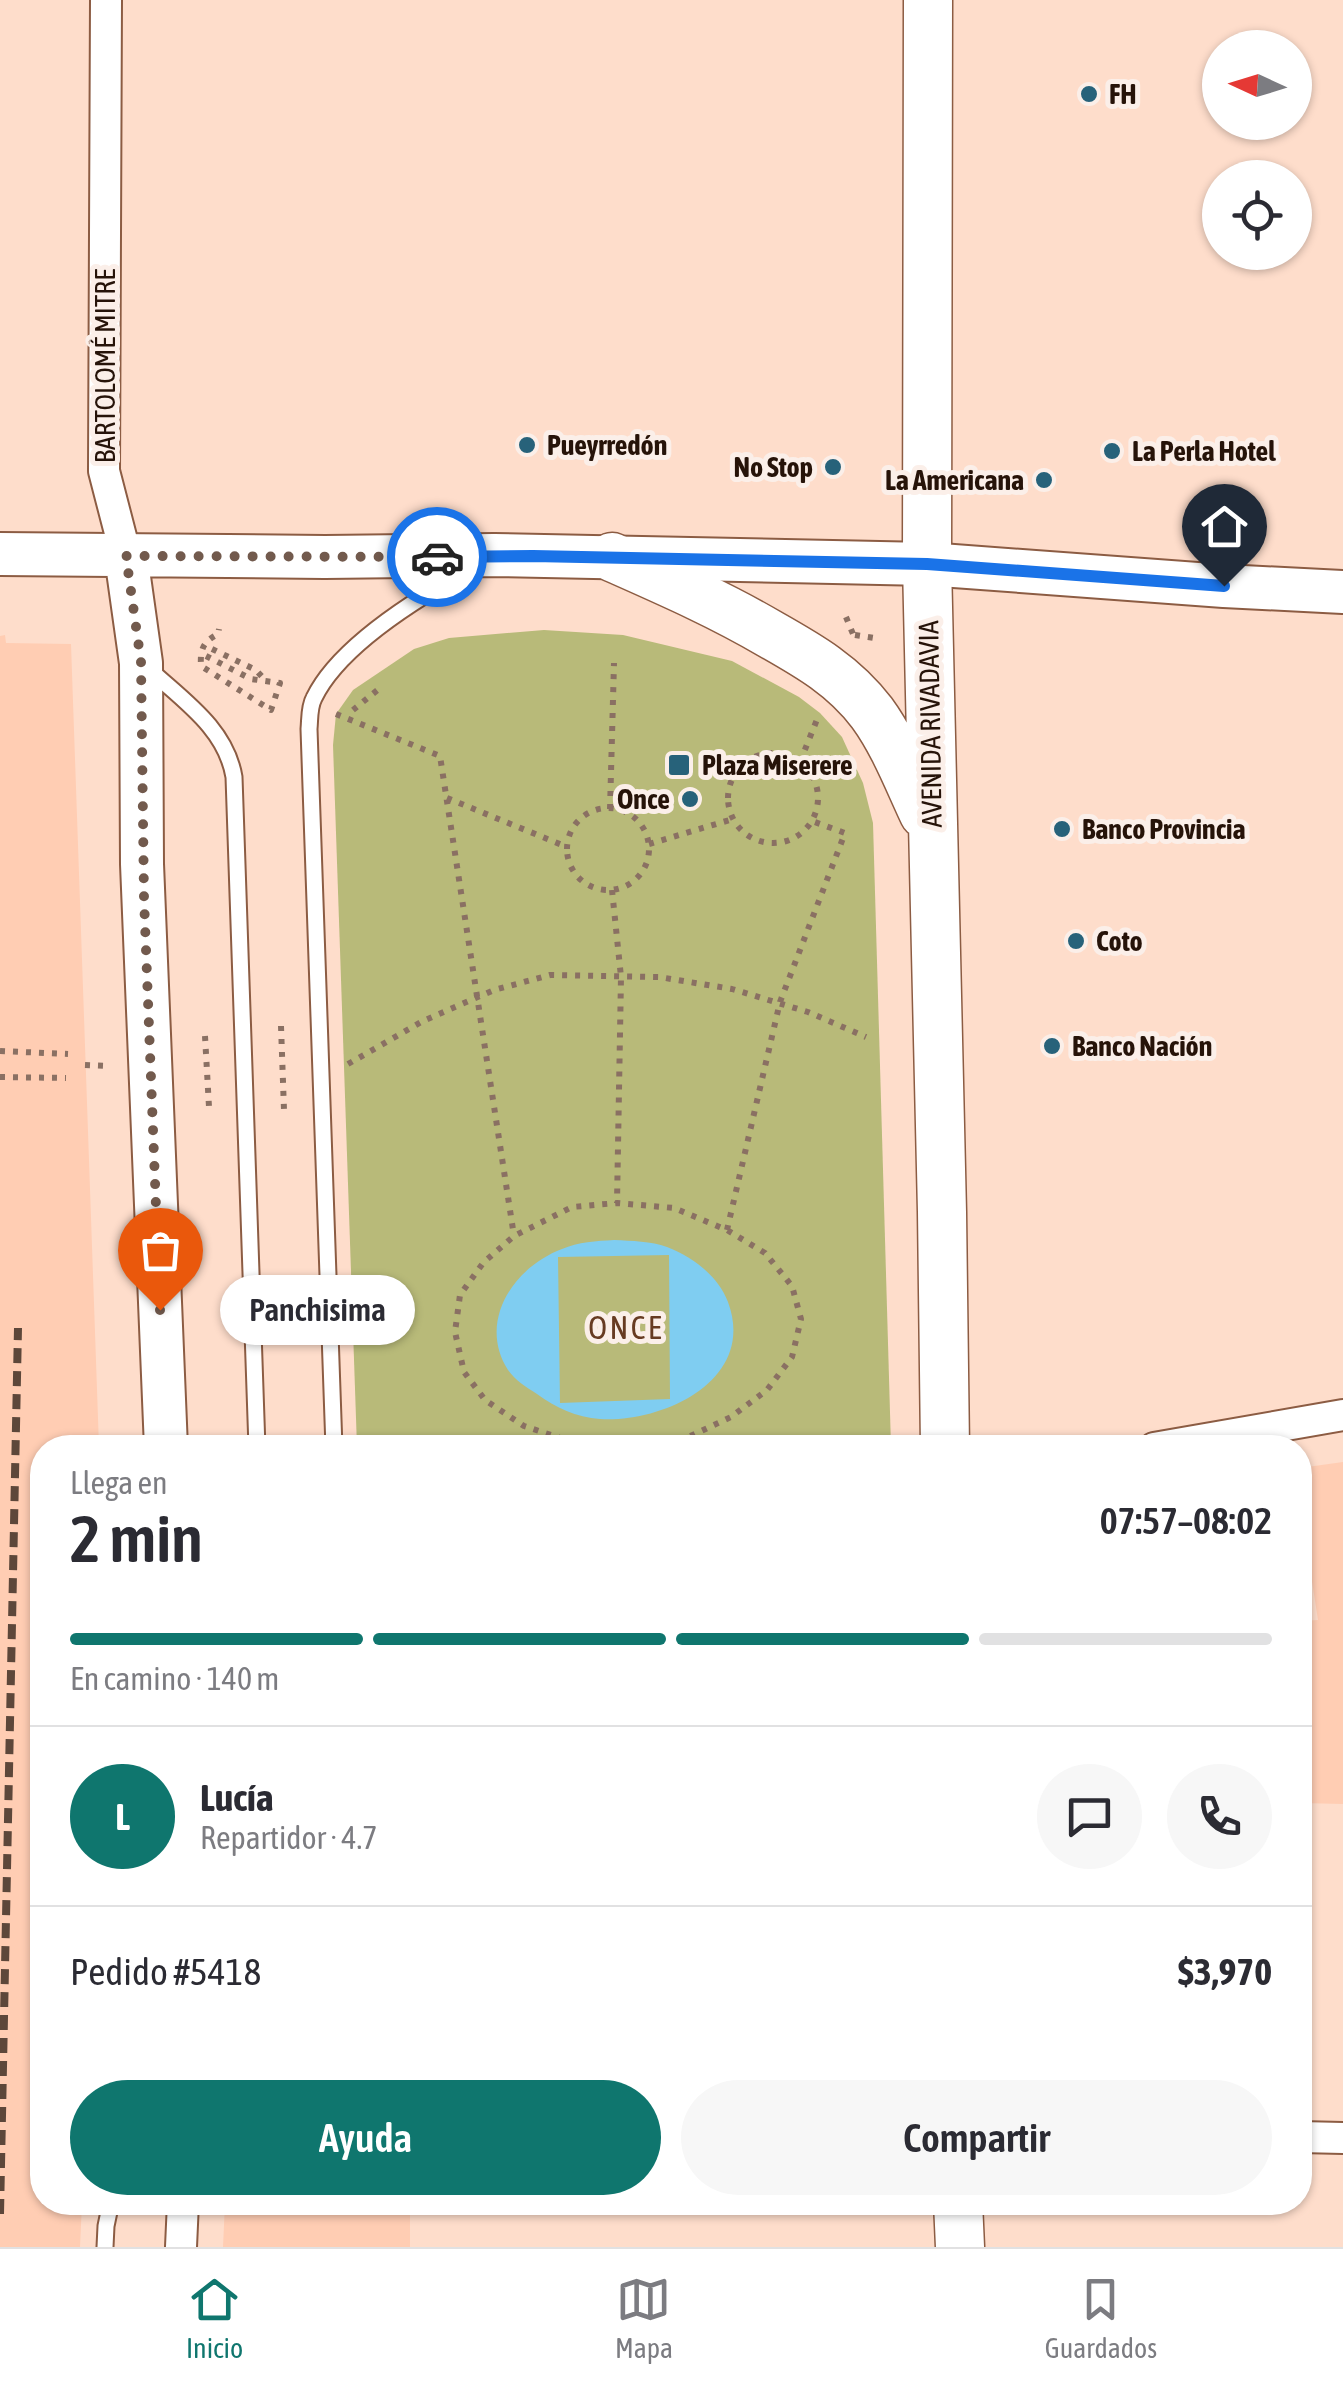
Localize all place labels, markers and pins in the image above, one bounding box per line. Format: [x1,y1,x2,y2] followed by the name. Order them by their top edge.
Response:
[1109,78,1137,110] place label: FH
[1078,83,1100,105] marker: FH
[547,429,667,461] place label: Pueyrredón
[516,434,538,456] marker: Pueyrredón
[1132,435,1276,467] place label: La Perla Hotel
[1101,440,1123,462] marker: La Perla Hotel
[734,451,813,483] place label: No Stop
[822,456,844,478] marker: No Stop
[885,464,1024,496] place label: La Americana
[1033,469,1055,491] marker: La Americana
[1182,484,1267,587] pin
[702,749,853,781] place label: Plaza Miserere
[666,752,692,778] marker: Plaza Miserere
[617,783,670,815] place label: Once
[679,788,701,810] marker: Once
[1082,813,1245,845] place label: Banco Provincia
[1051,818,1073,840] marker: Banco Provincia
[1096,925,1143,957] place label: Coto
[1065,930,1087,952] marker: Coto
[1072,1030,1212,1062] place label: Banco Nación
[1041,1035,1063,1057] marker: Banco Nación
[118,1208,203,1311] pin
[220,1275,415,1345] callout: Panchisima

